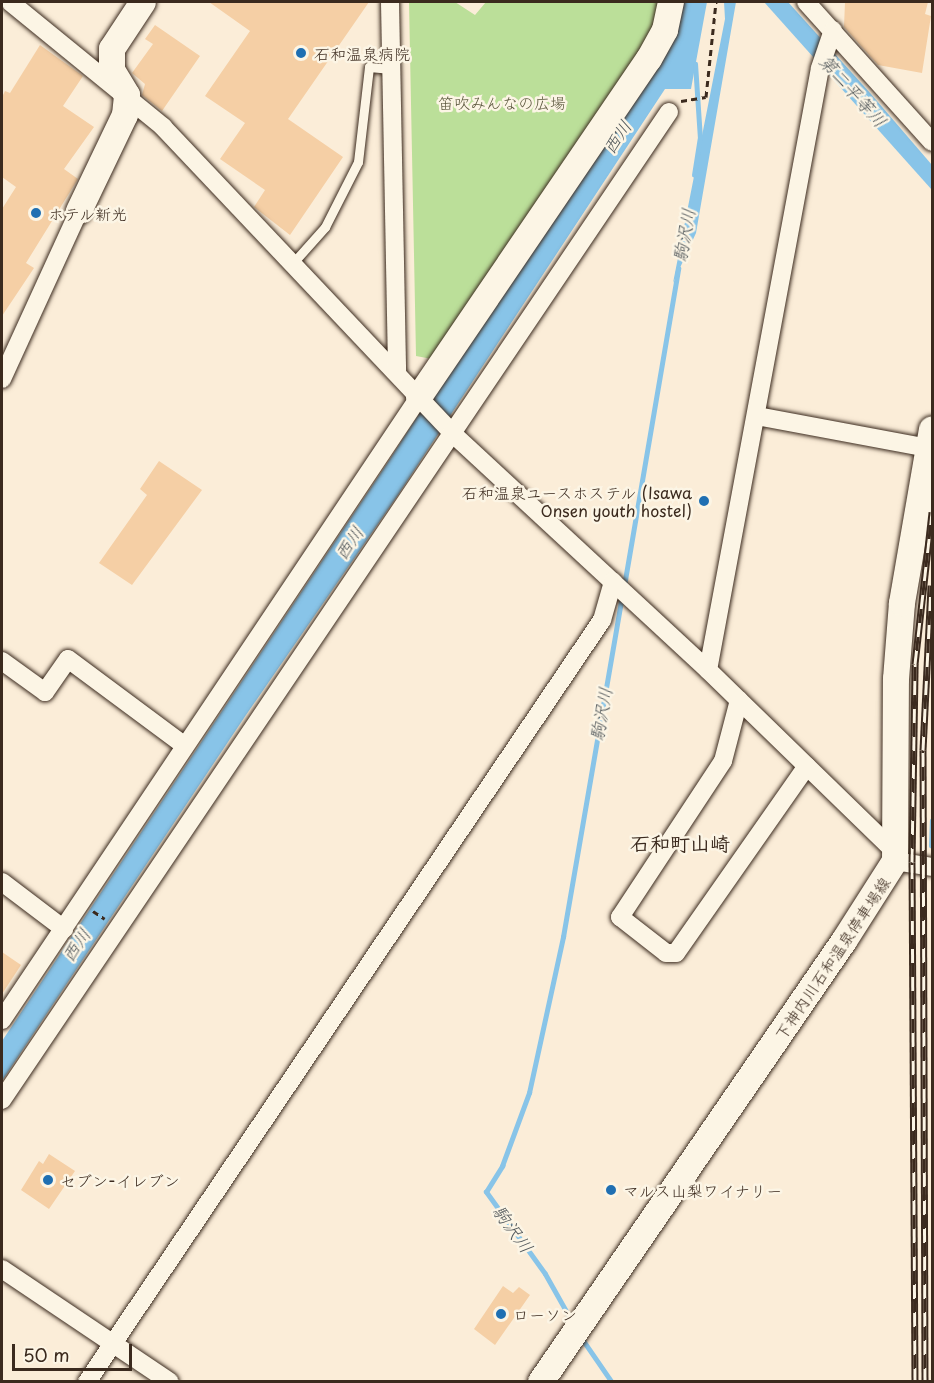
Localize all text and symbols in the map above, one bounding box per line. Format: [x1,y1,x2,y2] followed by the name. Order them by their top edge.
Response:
[314,43,410,63] place label: 石和温泉病院
[292,44,310,62] marker: 石和温泉病院
[815,50,891,132] water label: 第二平等川
[438,92,566,112] park label: 笛吹みんなの広場
[598,116,636,158] water label: 西川
[48,203,128,223] place label: ホテル新光
[29,206,43,220] marker: ホテル新光
[669,207,699,263] water label: 駒沢川
[461,482,692,520] place label: 石和温泉ユースホステル (Isawa Onsen youth hostel)
[697,494,711,508] marker: 石和温泉ユースホステル (Isawa Onsen youth hostel)
[330,522,368,564] water label: 西川
[586,686,616,742] water label: 駒沢川
[630,831,730,855] district label: 石和町山崎
[770,873,894,1043] street label: 下神内川石和温泉停車場線
[57,924,95,966] water label: 西川
[60,1170,180,1190] place label: セブン-イレブン
[41,1173,55,1187] marker: セブン-イレブン
[623,1180,783,1200] place label: マルス山梨ワイナリー
[604,1183,618,1197] marker: マルス山梨ワイナリー
[488,1201,538,1257] water label: 駒沢川
[513,1304,577,1324] place label: ローソン
[494,1307,508,1321] marker: ローソン
[15,1332,135,1370] scale bar
[23,1341,70,1368] text: 50 m

